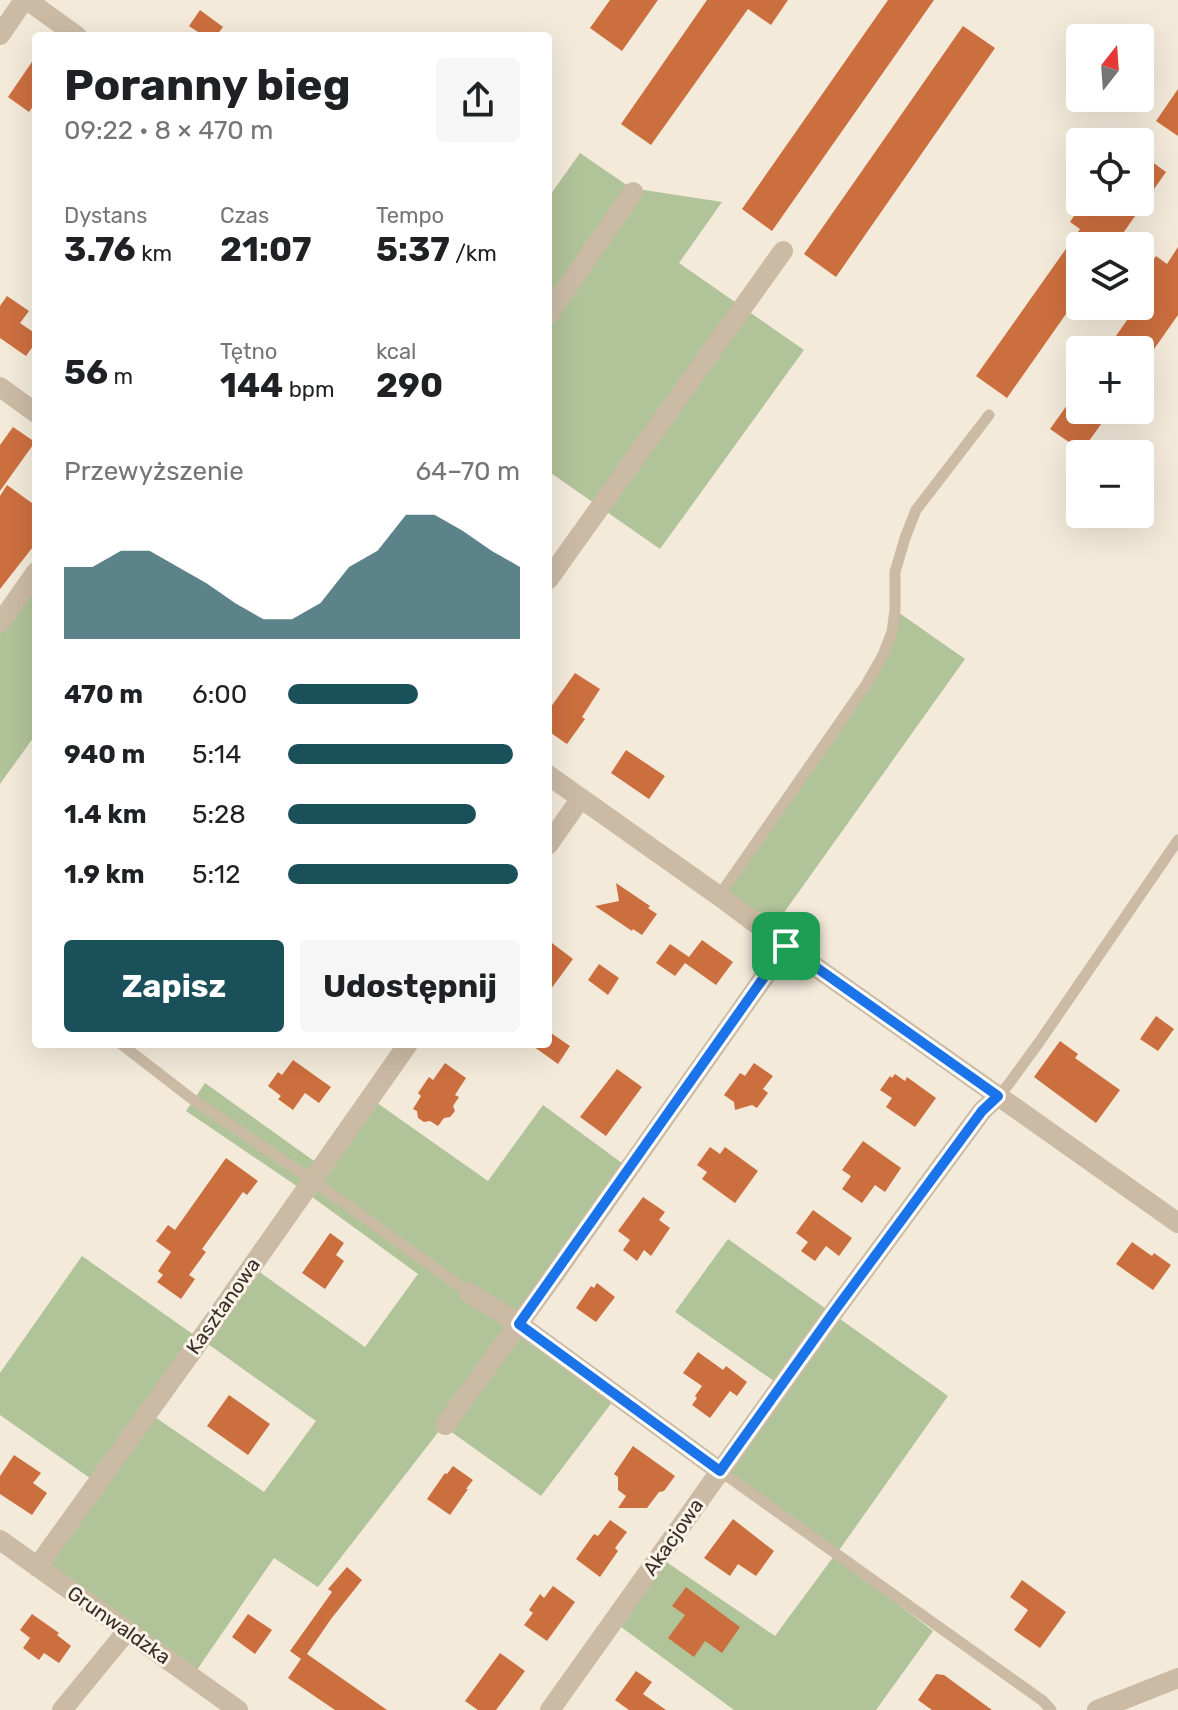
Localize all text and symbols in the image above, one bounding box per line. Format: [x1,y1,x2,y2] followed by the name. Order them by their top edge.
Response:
[1066,24,1154,112] north arrow
[1066,24,1154,528] map controls
[436,58,520,142] button: share
[64,59,351,111] text: Poranny bieg
[64,115,273,146] text: 09:22 · 8 × 470 m
[1066,128,1154,216] button: locate
[64,202,147,229] text: Dystans
[220,202,269,229] text: Czas
[376,202,444,229] text: Tempo
[64,229,136,270] text: 3.76
[220,229,312,270] text: 21:07
[376,229,450,270] text: 5:37
[1066,232,1154,320] button: layers
[136,240,172,267] text: km
[450,240,497,267] text: /km
[1066,336,1154,424] button: +
[220,338,277,365] text: Tętno
[376,338,416,365] text: kcal
[64,352,108,393] text: 56
[108,363,133,390] text: m
[220,365,283,406] text: 144
[376,365,443,406] text: 290
[283,376,335,403] text: bpm
[1066,440,1154,528] button: −
[64,456,244,487] text: Przewyższenie
[415,456,520,487] text: 64–70 m
[64,679,143,710] text: 470 m
[192,679,247,710] text: 6:00
[64,739,145,770] text: 940 m
[192,739,241,770] text: 5:14
[64,799,146,830] text: 1.4 km
[192,799,246,830] text: 5:28
[64,859,145,890] text: 1.9 km
[192,859,241,890] text: 5:12
[752,912,820,980] pin
[764,924,808,968] icon: arrive
[64,940,284,1032] button: Zapisz
[300,940,520,1032] button: Udostępnij
[181,1253,265,1359] street label: Kasztanowa
[638,1494,708,1580] street label: Akacjowa
[63,1581,175,1669] street label: Grunwaldzka

